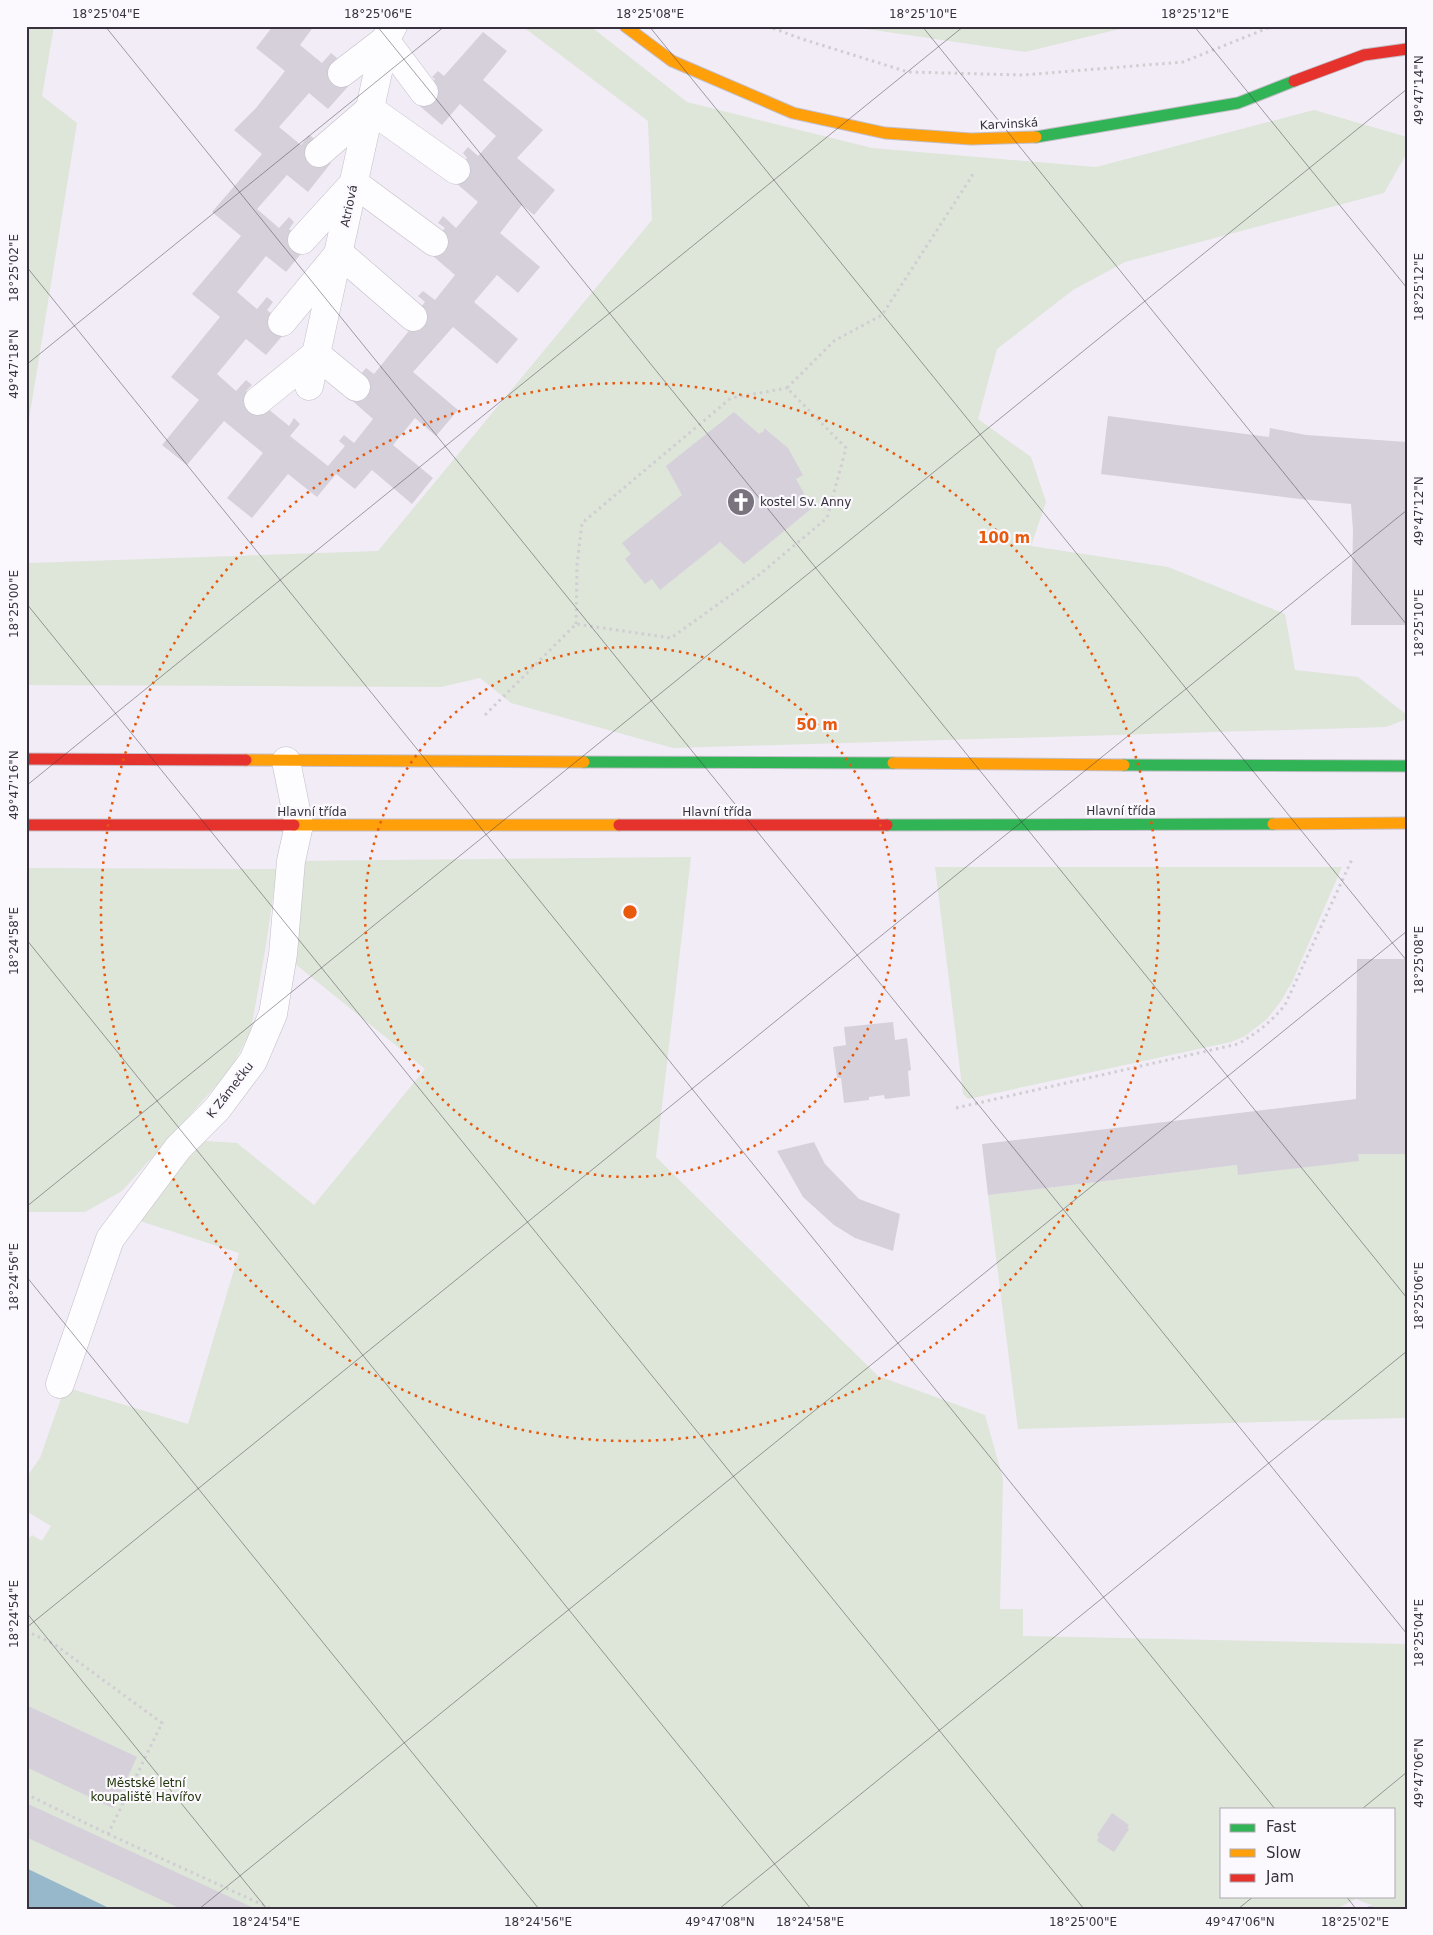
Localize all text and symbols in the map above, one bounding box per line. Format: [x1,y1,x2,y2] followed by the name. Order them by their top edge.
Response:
[72,7,140,21] text: 18°25'04"E
[344,7,412,21] text: 18°25'06"E
[616,7,684,21] text: 18°25'08"E
[889,7,957,21] text: 18°25'10"E
[1161,7,1229,21] text: 18°25'12"E
[1412,55,1426,125] text: 49°47'14"N
[980,115,1038,133] street label: Karvinská
[338,184,360,228] street label: Atriová
[7,234,21,302] text: 18°25'02"E
[1412,253,1426,321] text: 18°25'12"E
[7,329,21,399] text: 49°47'18"N
[1412,476,1426,546] text: 49°47'12"N
[726,487,756,517] church icon: kostel Sv. Anny
[760,495,851,509] place label: kostel Sv. Anny
[978,529,1030,547] text: 100 m
[7,570,21,638] text: 18°25'00"E
[1412,589,1426,657] text: 18°25'10"E
[796,716,838,734] text: 50 m
[7,750,21,820] text: 49°47'16"N
[1086,804,1156,818] street label: Hlavní třída
[277,805,347,819] street label: Hlavní třída
[682,805,752,819] street label: Hlavní třída
[621,903,639,921] centre of rings
[7,907,21,975] text: 18°24'58"E
[1412,926,1426,994] text: 18°25'08"E
[204,1059,256,1121] street label: K Zámečku
[7,1243,21,1311] text: 18°24'56"E
[1412,1262,1426,1330] text: 18°25'06"E
[7,1580,21,1648] text: 18°24'54"E
[1412,1599,1426,1667] text: 18°25'04"E
[1412,1738,1426,1808] text: 49°47'06"N
[90,1776,202,1804] park label: Městské letní koupaliště Havířov
[1220,1808,1396,1898] legend
[1266,1818,1296,1836] text: Fast
[1266,1844,1301,1862] text: Slow
[1265,1868,1294,1886] text: Jam
[232,1915,300,1929] text: 18°24'54"E
[504,1915,572,1929] text: 18°24'56"E
[685,1915,755,1929] text: 49°47'08"N
[776,1915,844,1929] text: 18°24'58"E
[1049,1915,1117,1929] text: 18°25'00"E
[1205,1915,1275,1929] text: 49°47'06"N
[1321,1915,1389,1929] text: 18°25'02"E

